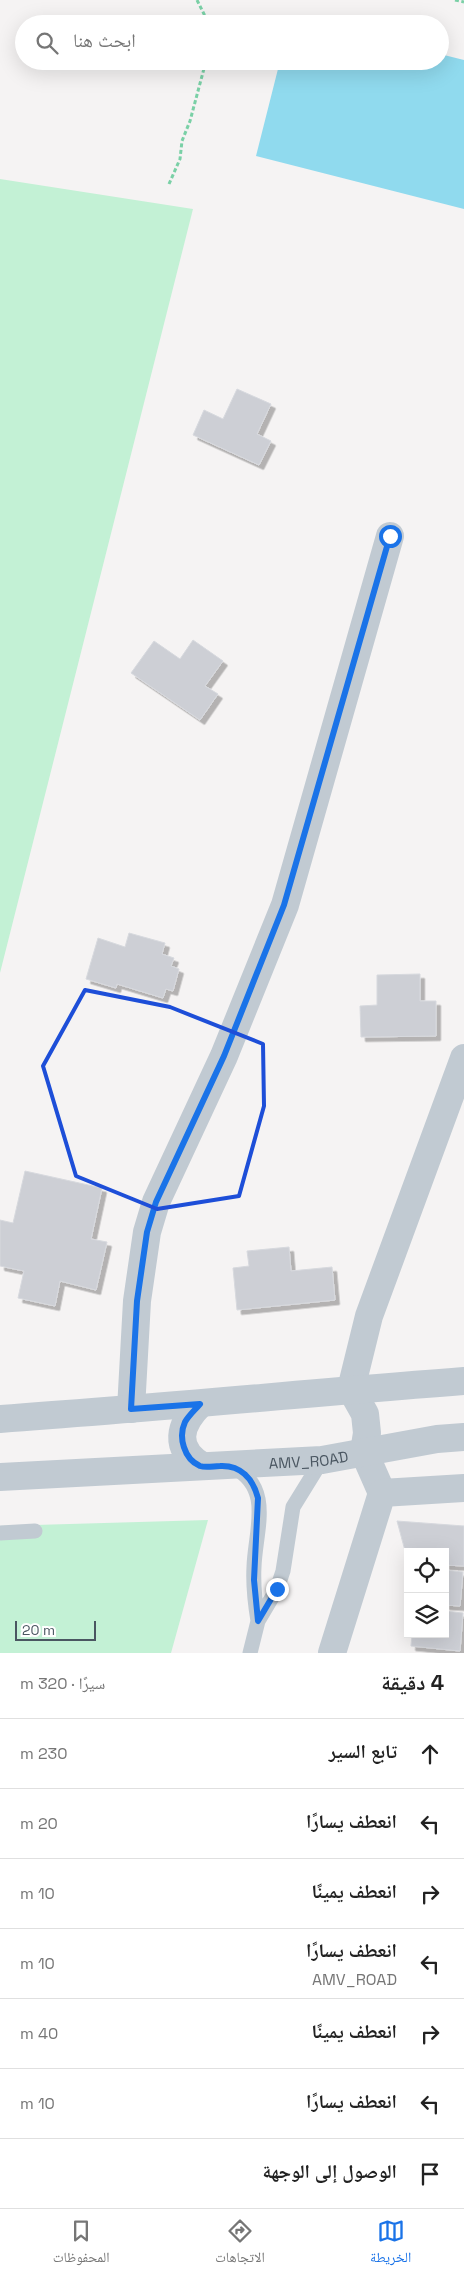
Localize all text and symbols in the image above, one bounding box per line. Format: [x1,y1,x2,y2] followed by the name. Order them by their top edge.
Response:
[15,15,449,70] search box
[73,28,136,53] text: ابحث هنا
[33,29,61,57] icon: search
[379,525,402,548] route start
[268,1446,350,1472] street label: AMV_ROAD
[404,1548,449,1638] map controls
[404,1548,449,1593] button: locate
[266,1578,289,1601] route end
[404,1593,449,1638] button: layers
[15,1618,96,1641] scale bar
[22,1621,55,1639] text: 20 m
[381,1669,444,1696] text: 4 دقيقة
[20,1673,105,1694] text: سيرًا · 320 m
[329,1739,397,1764] text: تابع السير
[416,1740,444,1768] icon: ahead
[20,1743,67,1764] text: 230 m
[306,1809,397,1834] text: انعطف يسارًا
[416,1810,444,1838] icon: left
[20,1813,58,1834] text: 20 m
[312,1879,397,1904] text: انعطف يمينًا
[416,1880,444,1908] icon: right
[20,1883,55,1904] text: 10 m
[306,1938,397,1963] text: انعطف يسارًا
[416,1950,444,1978] icon: left
[20,1953,55,1974] text: 10 m
[312,1969,397,1990] text: AMV_ROAD
[312,2019,397,2044] text: انعطف يمينًا
[416,2020,444,2048] icon: right
[20,2023,58,2044] text: 40 m
[306,2089,397,2114] text: انعطف يسارًا
[416,2090,444,2118] icon: left
[20,2093,55,2114] text: 10 m
[262,2159,397,2184] text: الوصول إلى الوجهة
[416,2160,444,2188] icon: arrive
[53,2217,110,2271] tab: المحفوظات
[215,2217,265,2271] tab: الاتجاهات
[370,2217,411,2271] tab: الخريطة

